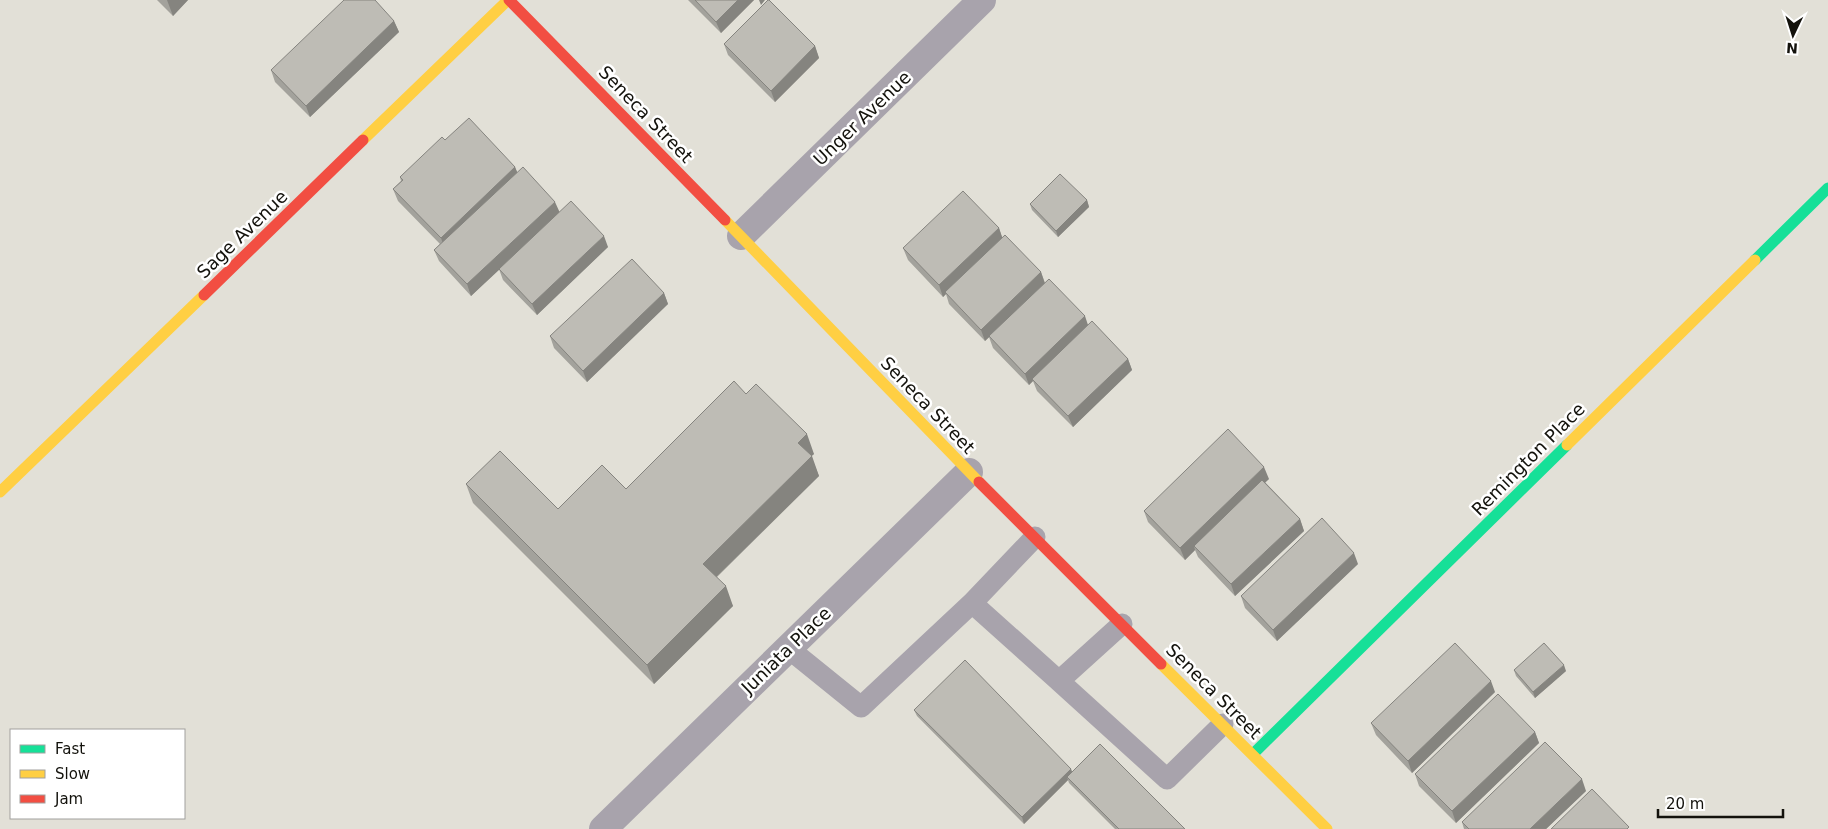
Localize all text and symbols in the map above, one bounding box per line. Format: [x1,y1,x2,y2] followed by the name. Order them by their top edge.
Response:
[1768,10,1818,60] north arrow
[1786,40,1798,56] text: N
[595,61,697,167] street label: Seneca Street
[809,66,915,170] street label: Unger Avenue
[192,186,292,282] street label: Sage Avenue
[877,352,979,458] street label: Seneca Street
[1467,398,1589,520] street label: Remington Place
[736,602,835,698] street label: Juniata Place
[1162,639,1266,743] street label: Seneca Street
[10,729,185,819] legend
[55,740,85,758] text: Fast
[55,765,90,783] text: Slow
[1658,786,1783,818] scale bar
[54,790,83,808] text: Jam
[1666,795,1704,813] text: 20 m

